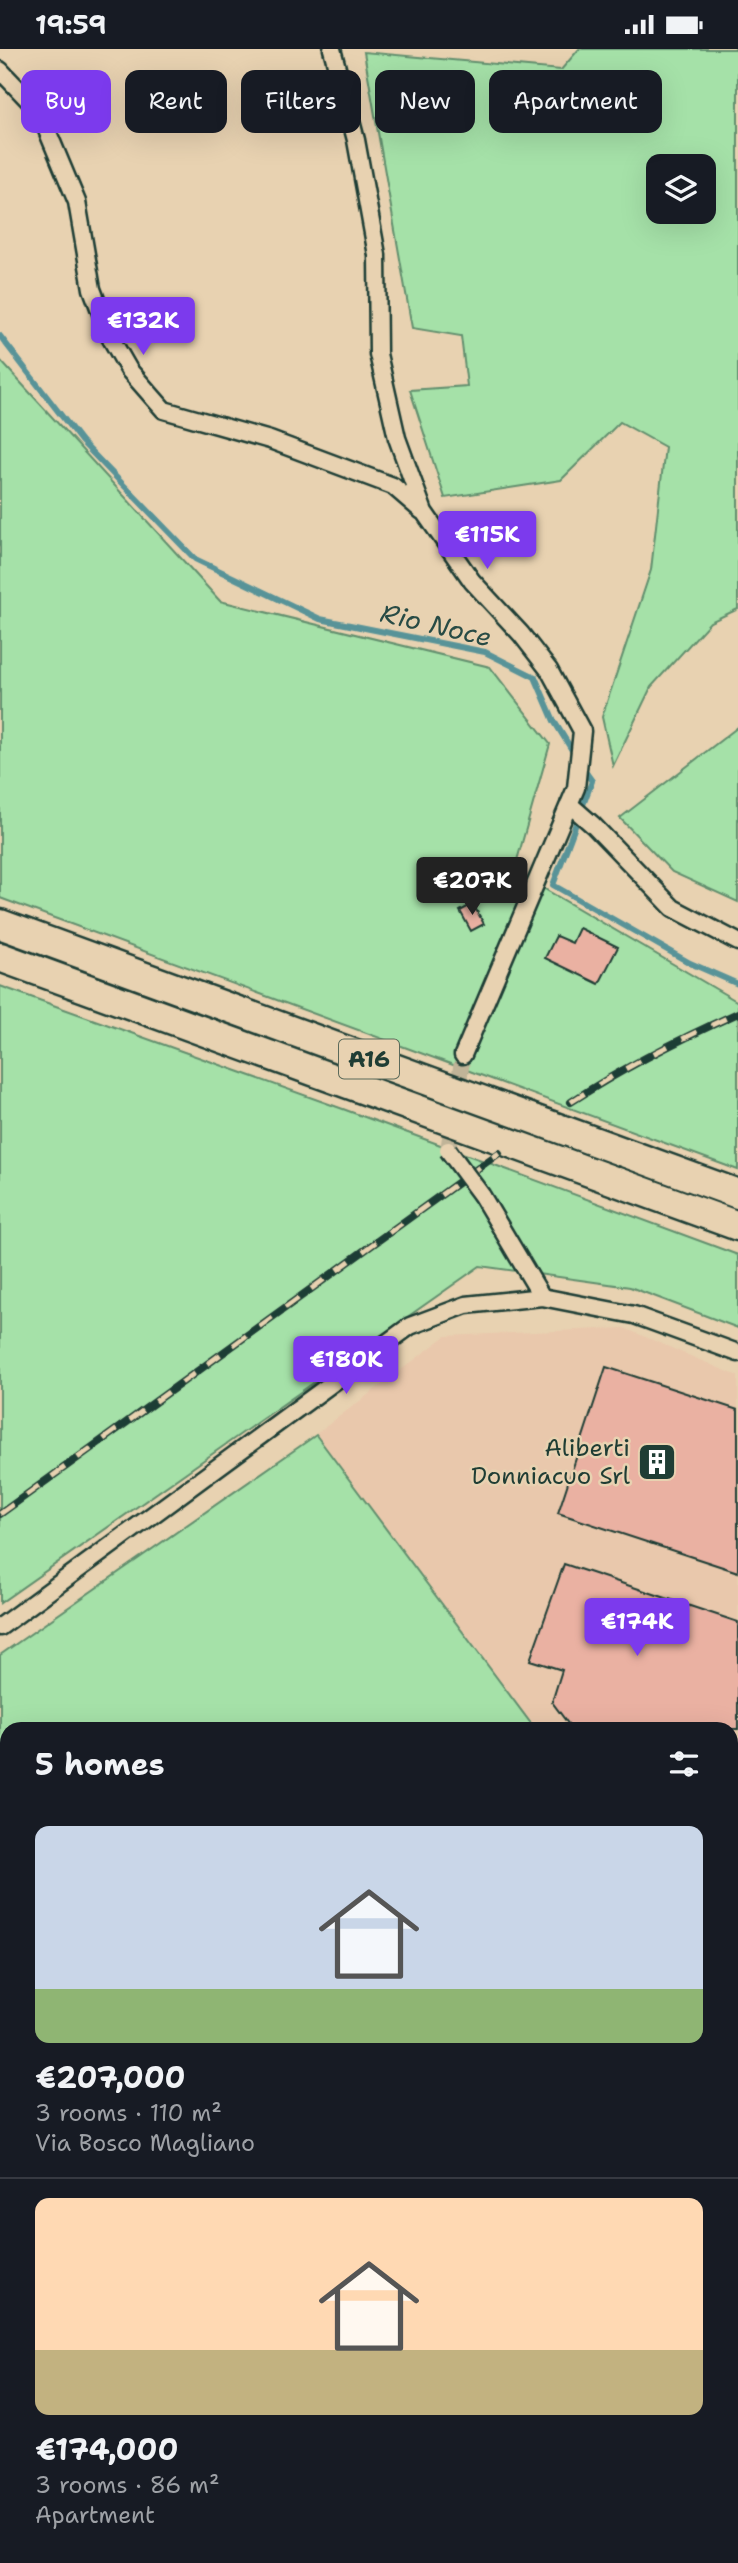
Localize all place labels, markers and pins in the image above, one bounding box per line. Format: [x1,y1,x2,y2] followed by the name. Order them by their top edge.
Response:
[94,297,192,357] pin: €132K
[438,511,536,571] pin: €115K
[423,857,521,917] pin: €207K
[297,1337,395,1396] pin: €180K
[471,1432,631,1492] place label: Aliberti Donniacuo Srl
[636,1441,678,1483] building icon: Aliberti Donniacuo Srl
[588,1599,686,1658] pin: €174K

